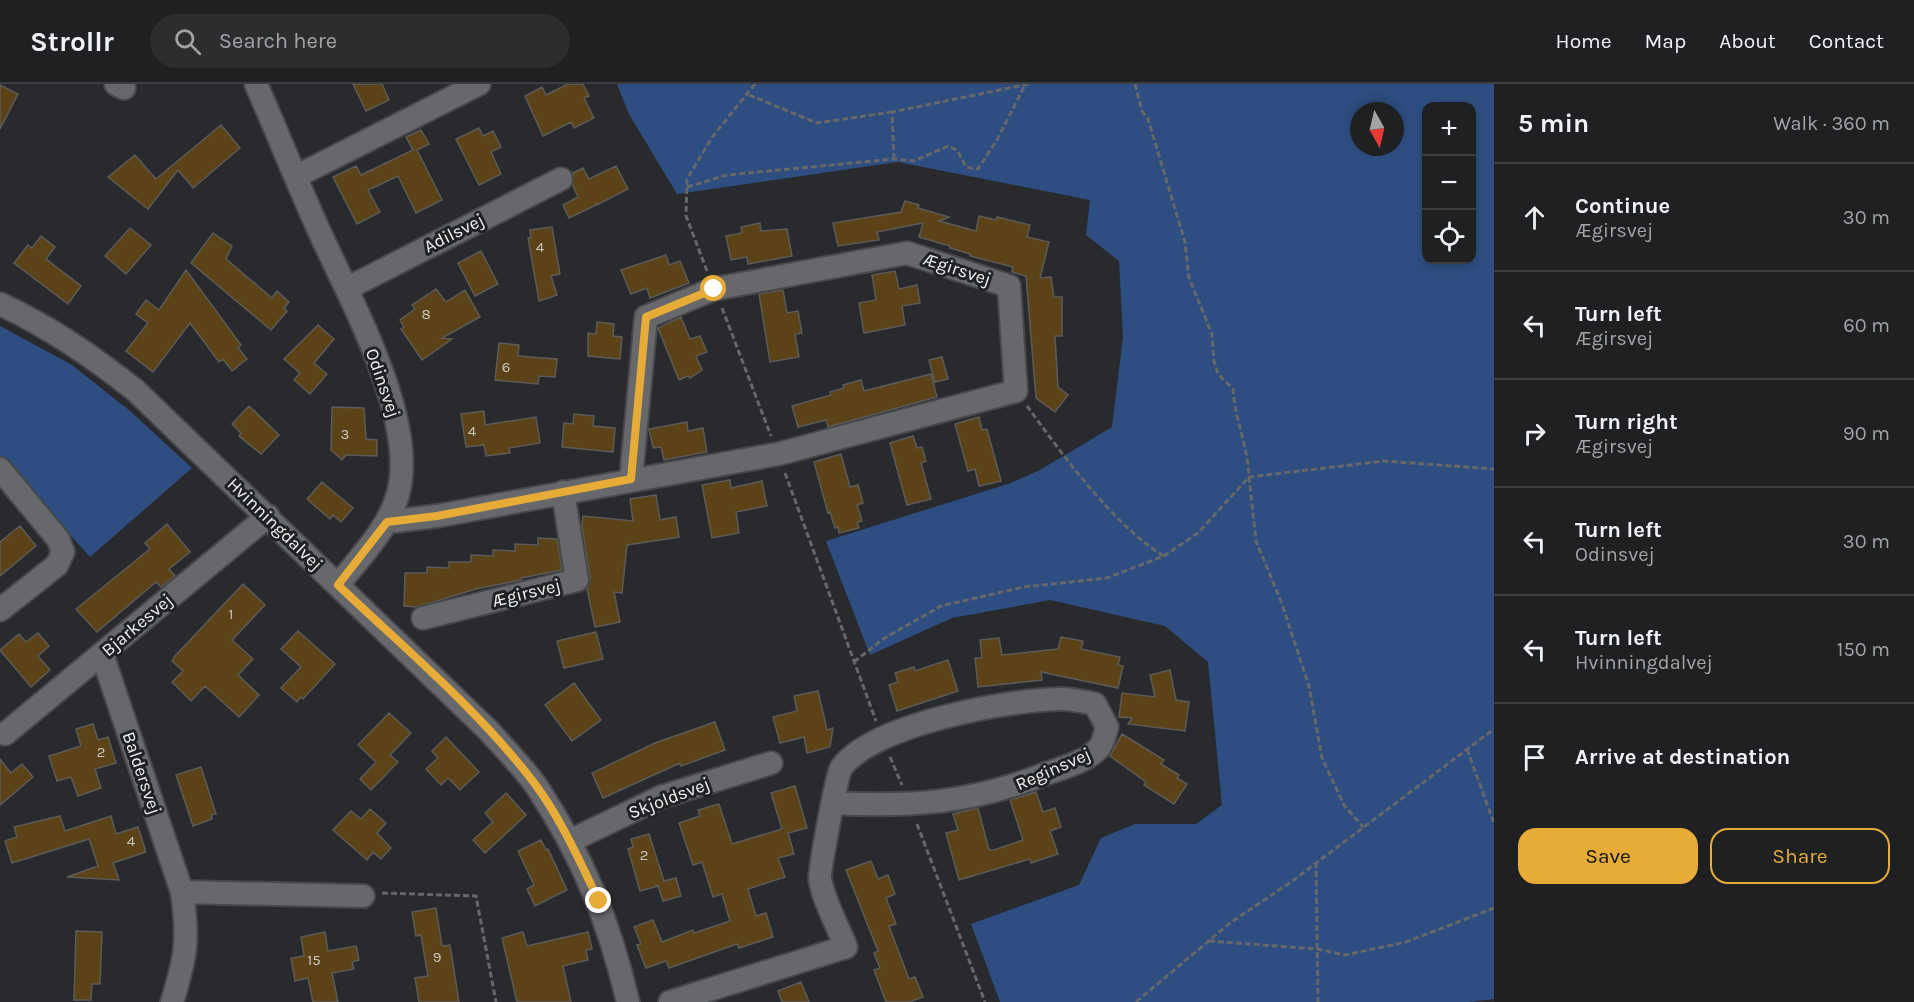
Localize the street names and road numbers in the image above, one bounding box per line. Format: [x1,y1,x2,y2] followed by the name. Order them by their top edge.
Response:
[420,208,488,258] street label: Adilsvej
[920,248,994,290] street label: Ægirsvej
[361,345,405,421] street label: Odinsvej
[223,473,327,575] street label: Hvinningdalvej
[489,574,563,612] street label: Ægirsvej
[97,589,177,661] street label: Bjarkesvej
[118,729,166,817] street label: Baldersvej
[1012,743,1094,795] street label: Reginsvej
[625,772,713,824] street label: Skjoldsvej

